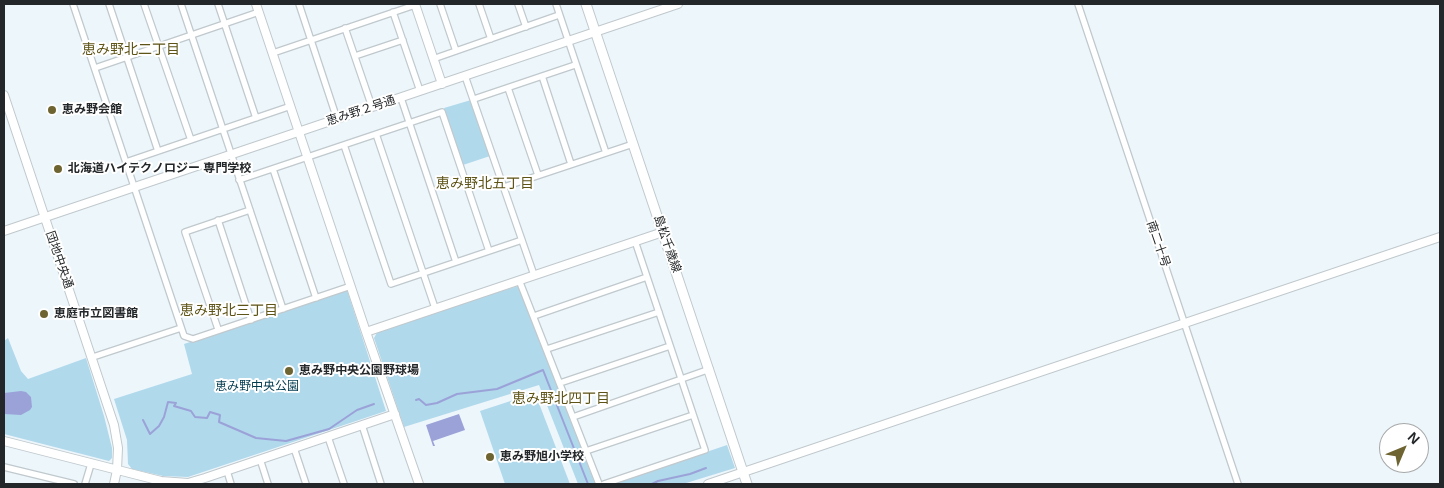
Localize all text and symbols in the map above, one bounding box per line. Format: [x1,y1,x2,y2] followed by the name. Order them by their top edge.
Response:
[82,42,180,58] district label: 恵み野北二丁目
[325,93,397,129] street label: 恵み野２号通
[62,103,122,117] place label: 恵み野会館
[46,104,58,116] marker: 恵み野会館
[68,162,251,176] place label: 北海道ハイテクノロジー 専門学校
[52,163,64,175] marker: 北海道ハイテクノロジー 専門学校
[436,176,534,192] district label: 恵み野北五丁目
[650,213,684,275] street label: 島松千歳線
[1143,219,1173,269] street label: 南二十号
[42,229,76,291] street label: 団地中央通
[180,303,278,319] district label: 恵み野北三丁目
[54,307,138,321] place label: 恵庭市立図書館
[38,308,50,320] marker: 恵庭市立図書館
[299,364,419,378] place label: 恵み野中央公園野球場
[283,365,295,377] marker: 恵み野中央公園野球場
[215,380,299,394] park label: 恵み野中央公園
[512,391,610,407] district label: 恵み野北四丁目
[1379,423,1429,473] north arrow
[1405,429,1423,447] text: N
[500,450,584,464] place label: 恵み野旭小学校
[484,451,496,463] marker: 恵み野旭小学校

